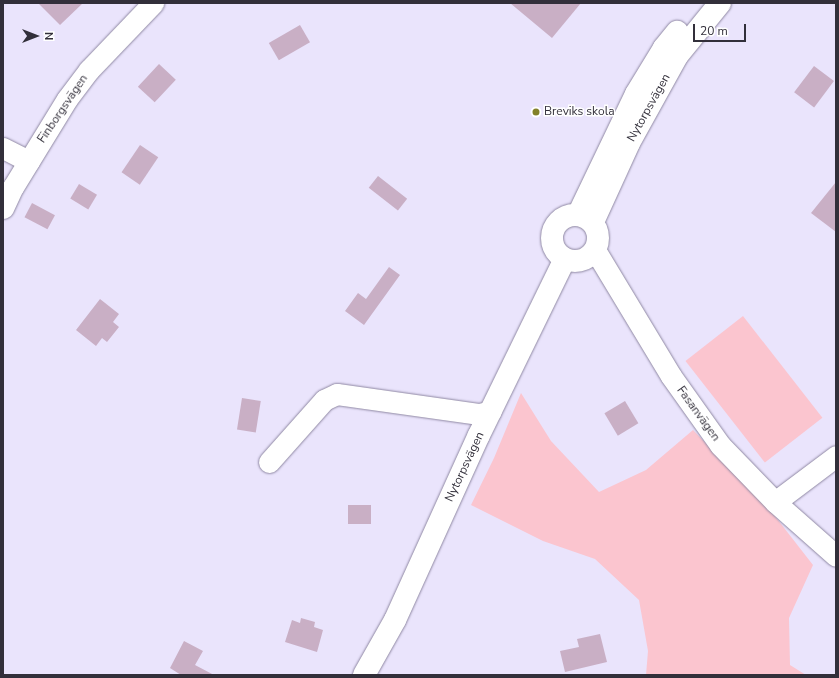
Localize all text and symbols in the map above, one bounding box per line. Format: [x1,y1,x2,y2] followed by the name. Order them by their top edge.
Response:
[16,16,56,56] north arrow
[695,16,748,42] scale bar
[700,23,728,39] text: 20 m
[41,32,56,40] text: N
[624,71,674,145] street label: Nytorpsvägen
[35,72,91,146] street label: Finborgsvägen
[544,105,615,119] place label: Breviks skola
[531,107,541,117] marker: Breviks skola
[673,384,723,444] street label: Fasanvägen
[443,430,487,504] street label: Nytorpsvägen

